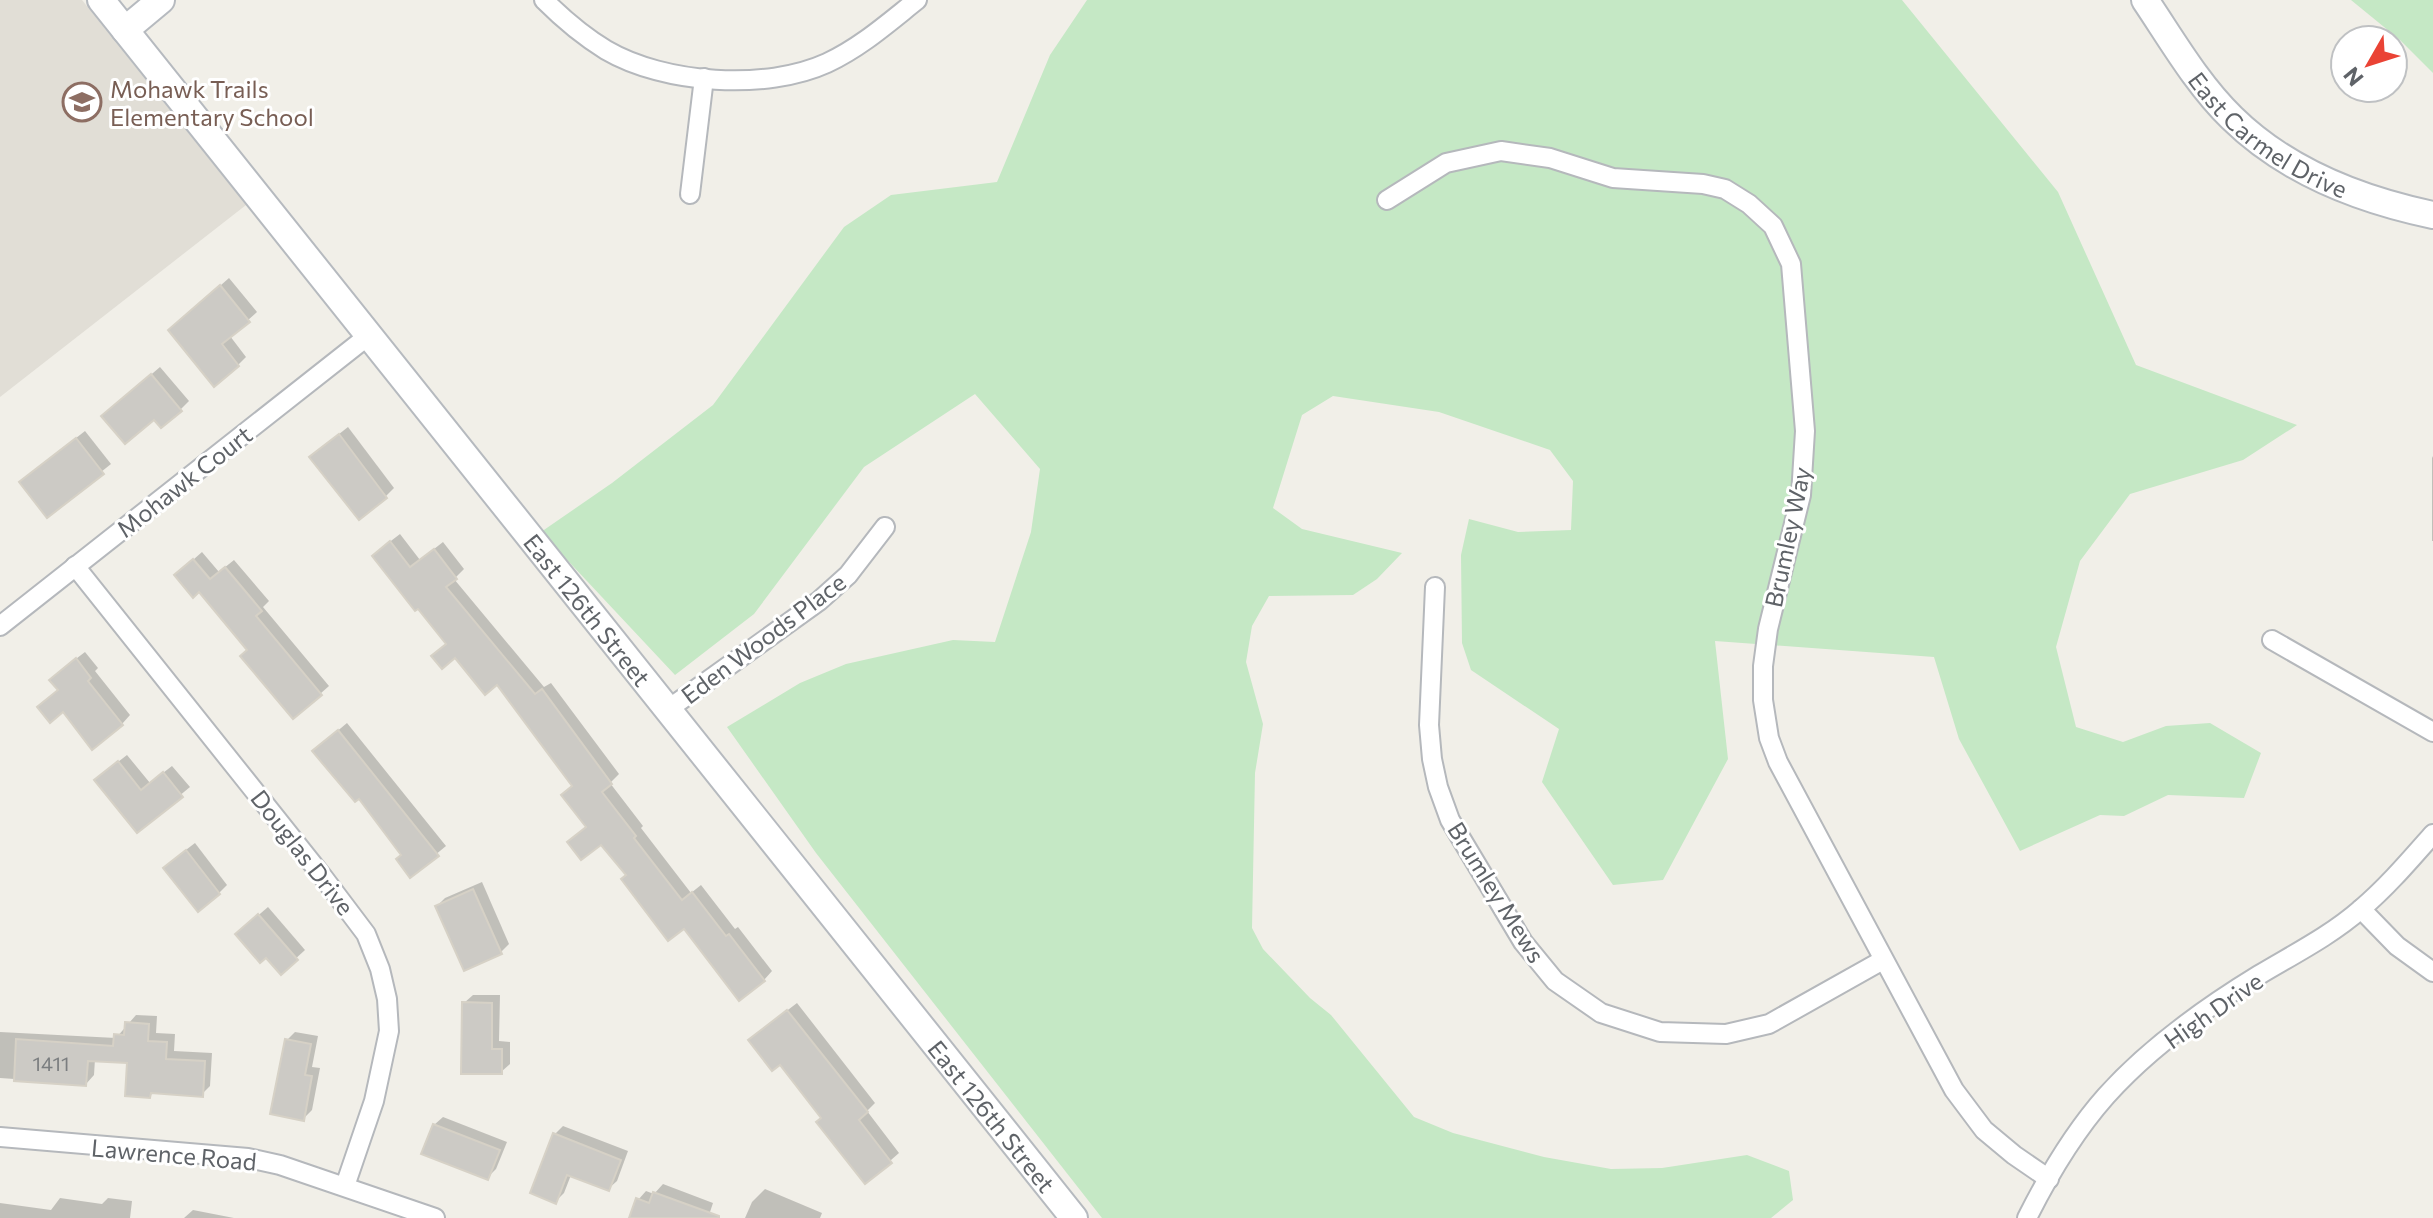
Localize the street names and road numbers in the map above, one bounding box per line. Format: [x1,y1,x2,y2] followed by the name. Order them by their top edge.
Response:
[2183,66,2352,203] street label: East Carmel Drive
[111,419,258,543] street label: Mohawk Court
[1758,464,1816,610] street label: Brumley Way
[518,528,657,691] street label: East 126th Street
[675,567,851,709] street label: Eden Woods Place
[245,784,361,920] street label: Douglas Drive
[1442,816,1552,968] street label: Brumley Mews
[2158,966,2268,1054] street label: High Drive
[923,1034,1062,1198] street label: East 126th Street
[90,1132,258,1176] street label: Lawrence Road

